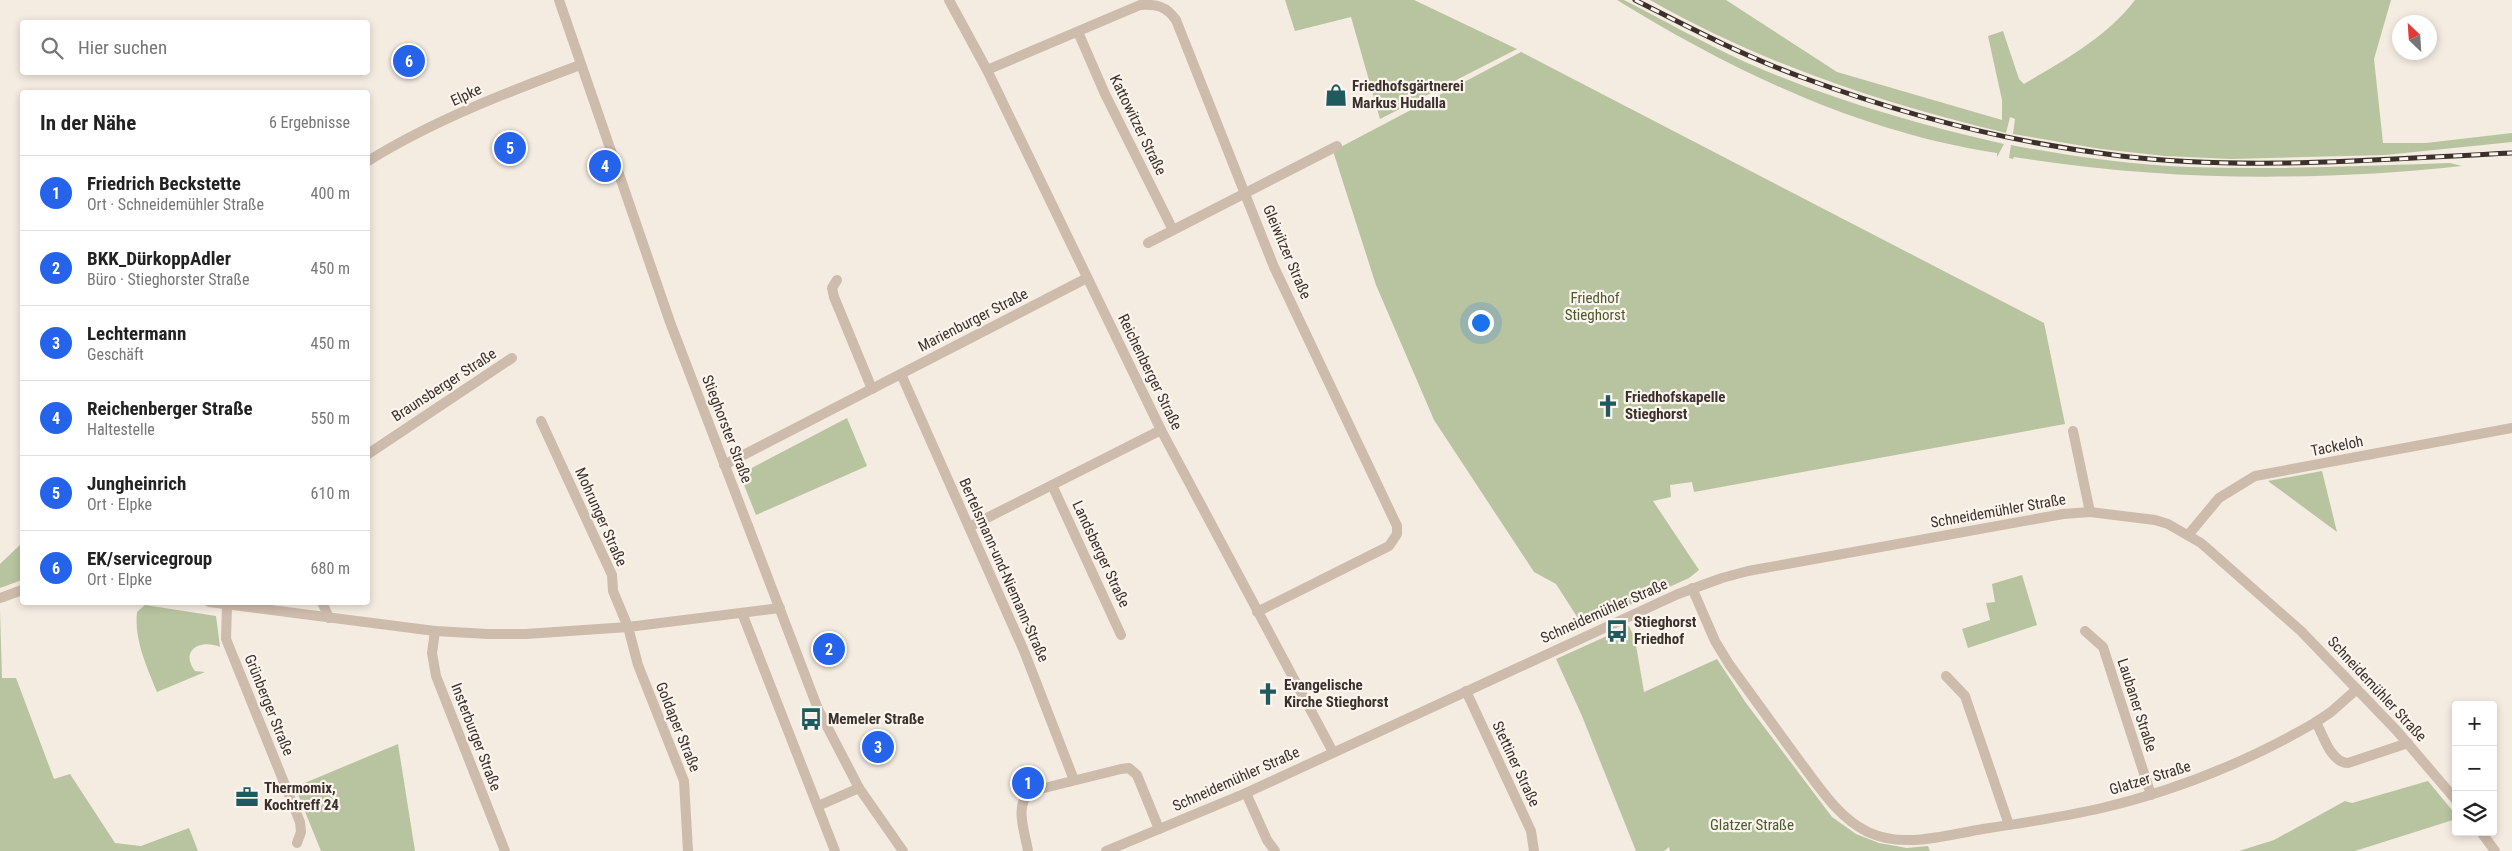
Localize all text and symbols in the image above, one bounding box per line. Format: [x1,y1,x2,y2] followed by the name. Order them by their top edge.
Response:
[2392,15,2437,60] north arrow
[20,20,370,75] search box
[38,34,66,62] icon: search
[78,36,167,59] text: Hier suchen
[393,42,425,80] pin: 6
[1106,72,1170,178] street label: Kattowitzer Straße
[1352,77,1464,112] place label: Friedhofsgärtnerei Markus Hudalla
[448,80,484,110] street label: Elpke
[1323,82,1349,108] shop icon: Friedhofsgärtnerei Markus Hudalla
[40,111,136,135] text: In der Nähe
[269,113,350,132] text: 6 Ergebnisse
[494,129,526,167] pin: 5
[589,147,621,185] pin: 4
[87,172,241,195] text: Friedrich Beckstette
[52,184,60,203] text: 1
[311,184,350,203] text: 400 m
[87,195,264,214] text: Ort · Schneidemühler Straße
[1259,202,1315,302] street label: Gleiwitzer Straße
[87,247,231,270] text: BKK_DürkoppAdler
[52,259,60,278] text: 2
[311,259,350,278] text: 450 m
[87,270,249,289] text: Büro · Stieghorster Straße
[915,285,1031,355] street label: Marienburger Straße
[1565,289,1625,324] park label: Friedhof Stieghorst
[1468,310,1494,336] your location
[1114,311,1186,433] street label: Reichenberger Straße
[87,322,186,345] text: Lechtermann
[52,334,60,353] text: 3
[311,334,350,353] text: 450 m
[87,345,144,364] text: Geschäft
[388,345,500,425] street label: Braunsberger Straße
[698,372,756,486] street label: Stieghorster Straße
[1625,388,1725,423] place label: Friedhofskapelle Stieghorst
[1595,393,1621,419] church icon: Friedhofskapelle Stieghorst
[87,397,253,420] text: Reichenberger Straße
[52,409,60,428] text: 4
[311,409,350,428] text: 550 m
[87,420,155,439] text: Haltestelle
[2309,432,2365,460] street label: Tackeloh
[571,465,631,569] street label: Mohrunger Straße
[87,472,186,495] text: Jungheinrich
[955,475,1053,665] street label: Bertelsmann-und-Niemann-Straße
[52,484,60,503] text: 5
[311,484,350,503] text: 610 m
[1929,490,2067,532] street label: Schneidemühler Straße
[87,495,152,514] text: Ort · Elpke
[1068,498,1134,610] street label: Landsberger Straße
[87,547,212,570] text: EK/servicegroup
[52,559,60,578] text: 6
[311,559,350,578] text: 680 m
[87,570,152,589] text: Ort · Elpke
[1538,575,1670,647] street label: Schneidemühler Straße
[1634,613,1697,648] place label: Stieghorst Friedhof
[1604,618,1630,644] bus stop icon: Stieghorst Friedhof
[813,630,845,668] pin: 2
[2324,633,2430,745] street label: Schneidemühler Straße
[240,652,298,758] street label: Grünberger Straße
[2113,656,2161,754] street label: Laubaner Straße
[1284,676,1389,711] place label: Evangelische Kirche Stieghorst
[652,679,704,775] street label: Goldaper Straße
[447,681,505,793] street label: Insterburger Straße
[1255,681,1281,707] church icon: Evangelische Kirche Stieghorst
[2452,701,2497,836] map controls
[2452,701,2497,746] button: +
[798,706,824,732] bus stop icon: Memeler Straße
[828,710,924,728] place label: Memeler Straße
[1488,718,1544,810] street label: Stettiner Straße
[862,728,894,766] pin: 3
[1170,743,1302,815] street label: Schneidemühler Straße
[2452,746,2497,791] button: −
[2107,757,2193,799] street label: Glatzer Straße
[1012,764,1044,802] pin: 1
[264,779,339,814] place label: Thermomix, Kochtreff 24
[234,784,260,810] office icon: Thermomix, Kochtreff 24
[2452,791,2497,836] button: layers
[1710,816,1794,834] park label: Glatzer Straße

